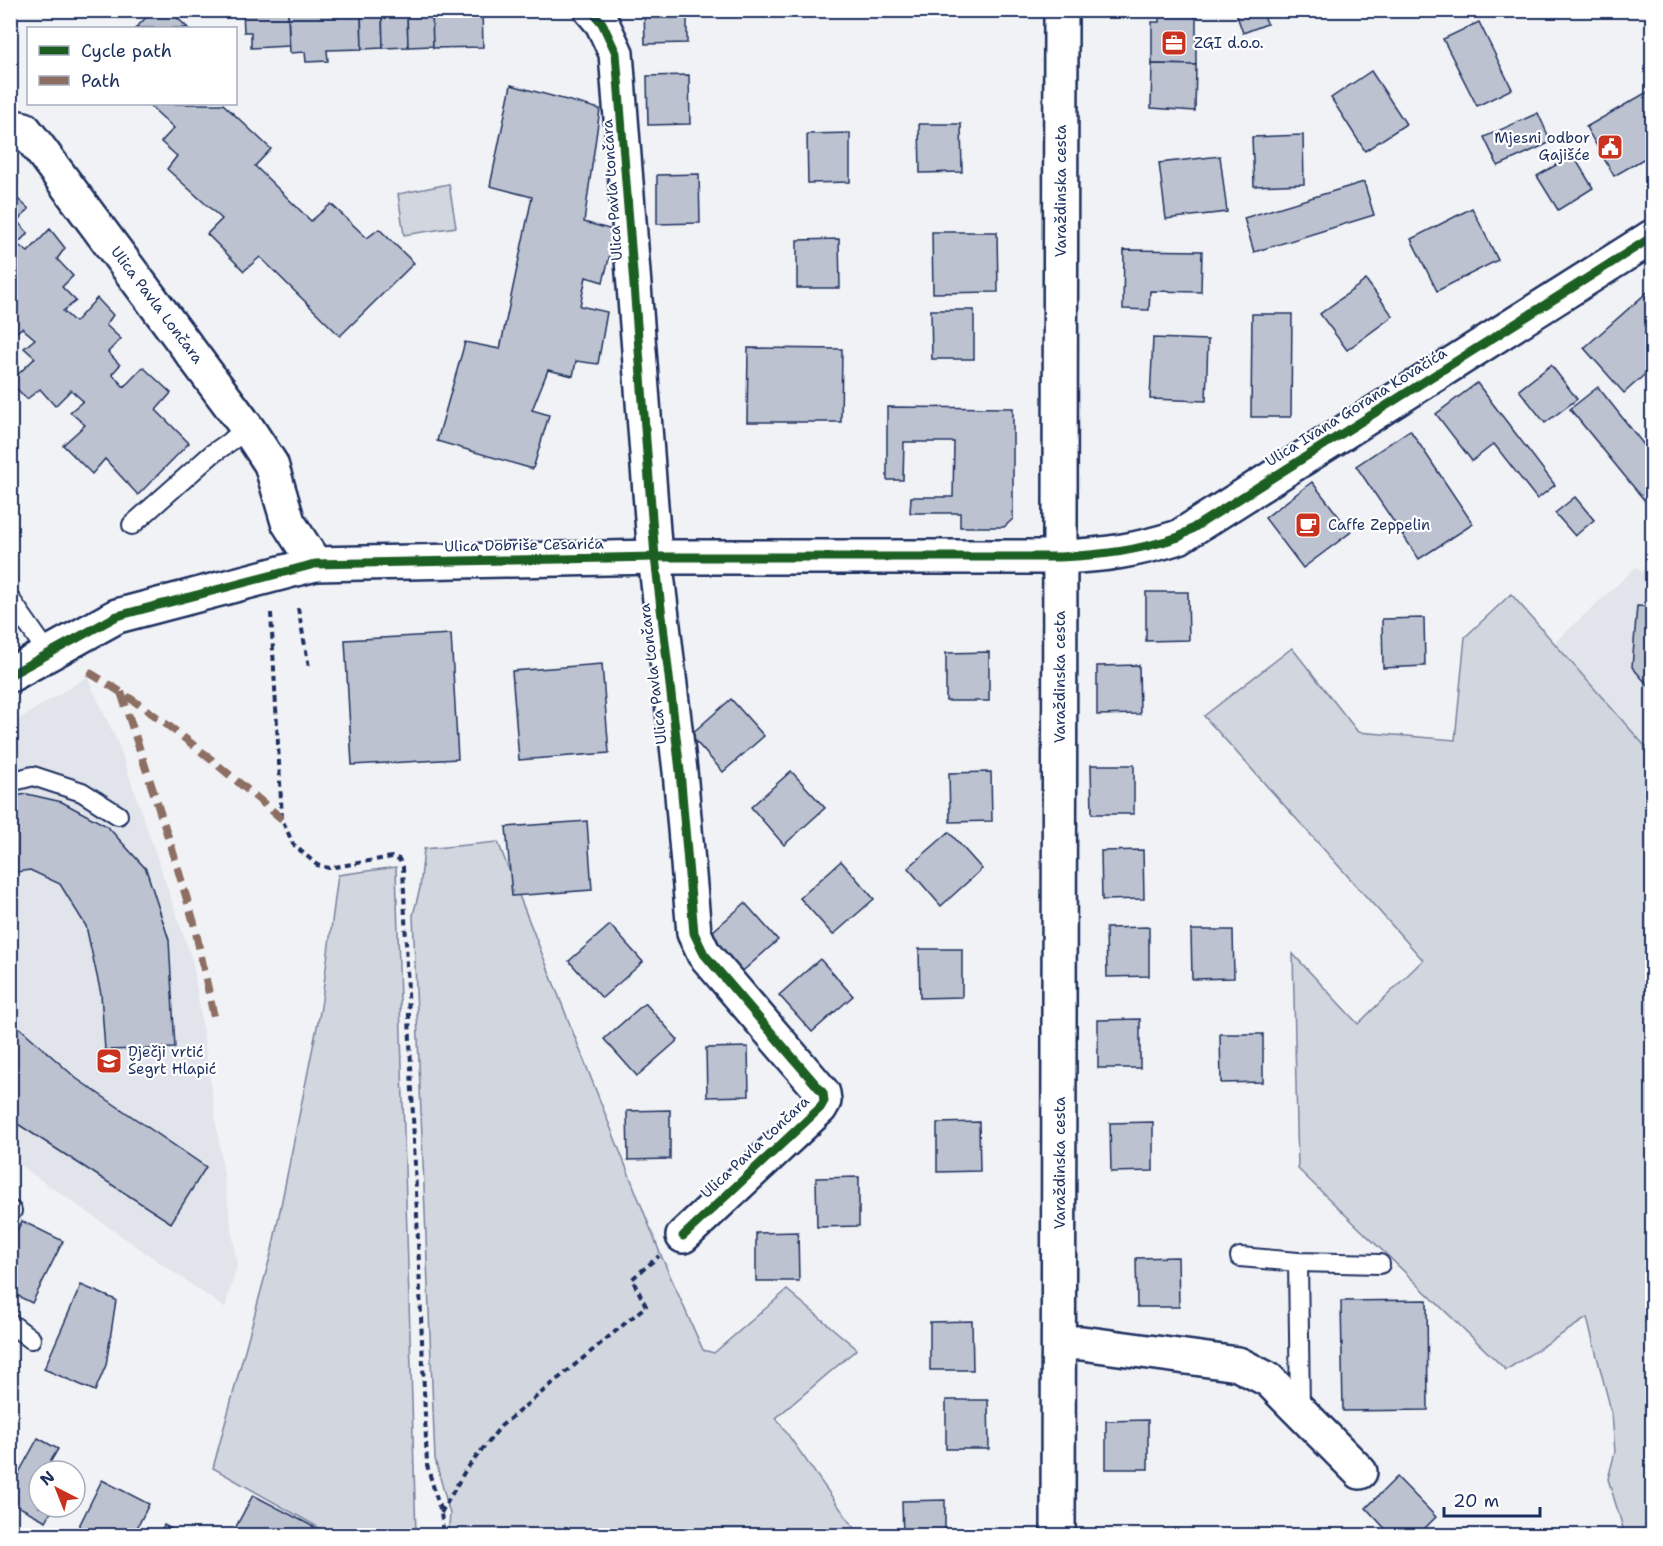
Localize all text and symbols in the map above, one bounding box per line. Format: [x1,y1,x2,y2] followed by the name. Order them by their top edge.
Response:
[27,27,237,105] legend
[1159,28,1189,58] office icon: ZGI d.o.o.
[1194,33,1264,53] place label: ZGI d.o.o.
[81,39,172,63] text: Cycle path
[81,69,120,93] text: Path
[597,118,627,261] street label: Ulica Pavla Lončara
[1051,124,1071,257] street label: Varaždinska cesta
[1494,128,1590,165] place label: Mjesni odbor Gajišće
[1595,132,1625,162] public building icon: Mjesni odbor Gajišće
[106,242,208,368] street label: Ulica Pavla Lončara
[1262,342,1451,471] street label: Ulica Ivana Gorana Kovačića
[1293,510,1323,540] cafe icon: Caffe Zeppelin
[1328,515,1430,535] place label: Caffe Zeppelin
[444,534,605,556] street label: Ulica Dobriše Cesarića
[634,602,672,746] street label: Ulica Pavla Lončara
[1050,610,1070,743] street label: Varaždinska cesta
[128,1042,216,1079] place label: Dječji vrtić Šegrt Hlapić
[94,1046,124,1076] school or university icon: Dječji vrtić Šegrt Hlapić
[696,1091,814,1203] street label: Ulica Pavla Lončara
[1050,1096,1070,1229] street label: Varaždinska cesta
[27,1459,87,1519] north arrow
[36,1466,59,1490] text: N
[1444,1480,1540,1518] scale bar
[1453,1489,1499,1513] text: 20 m

